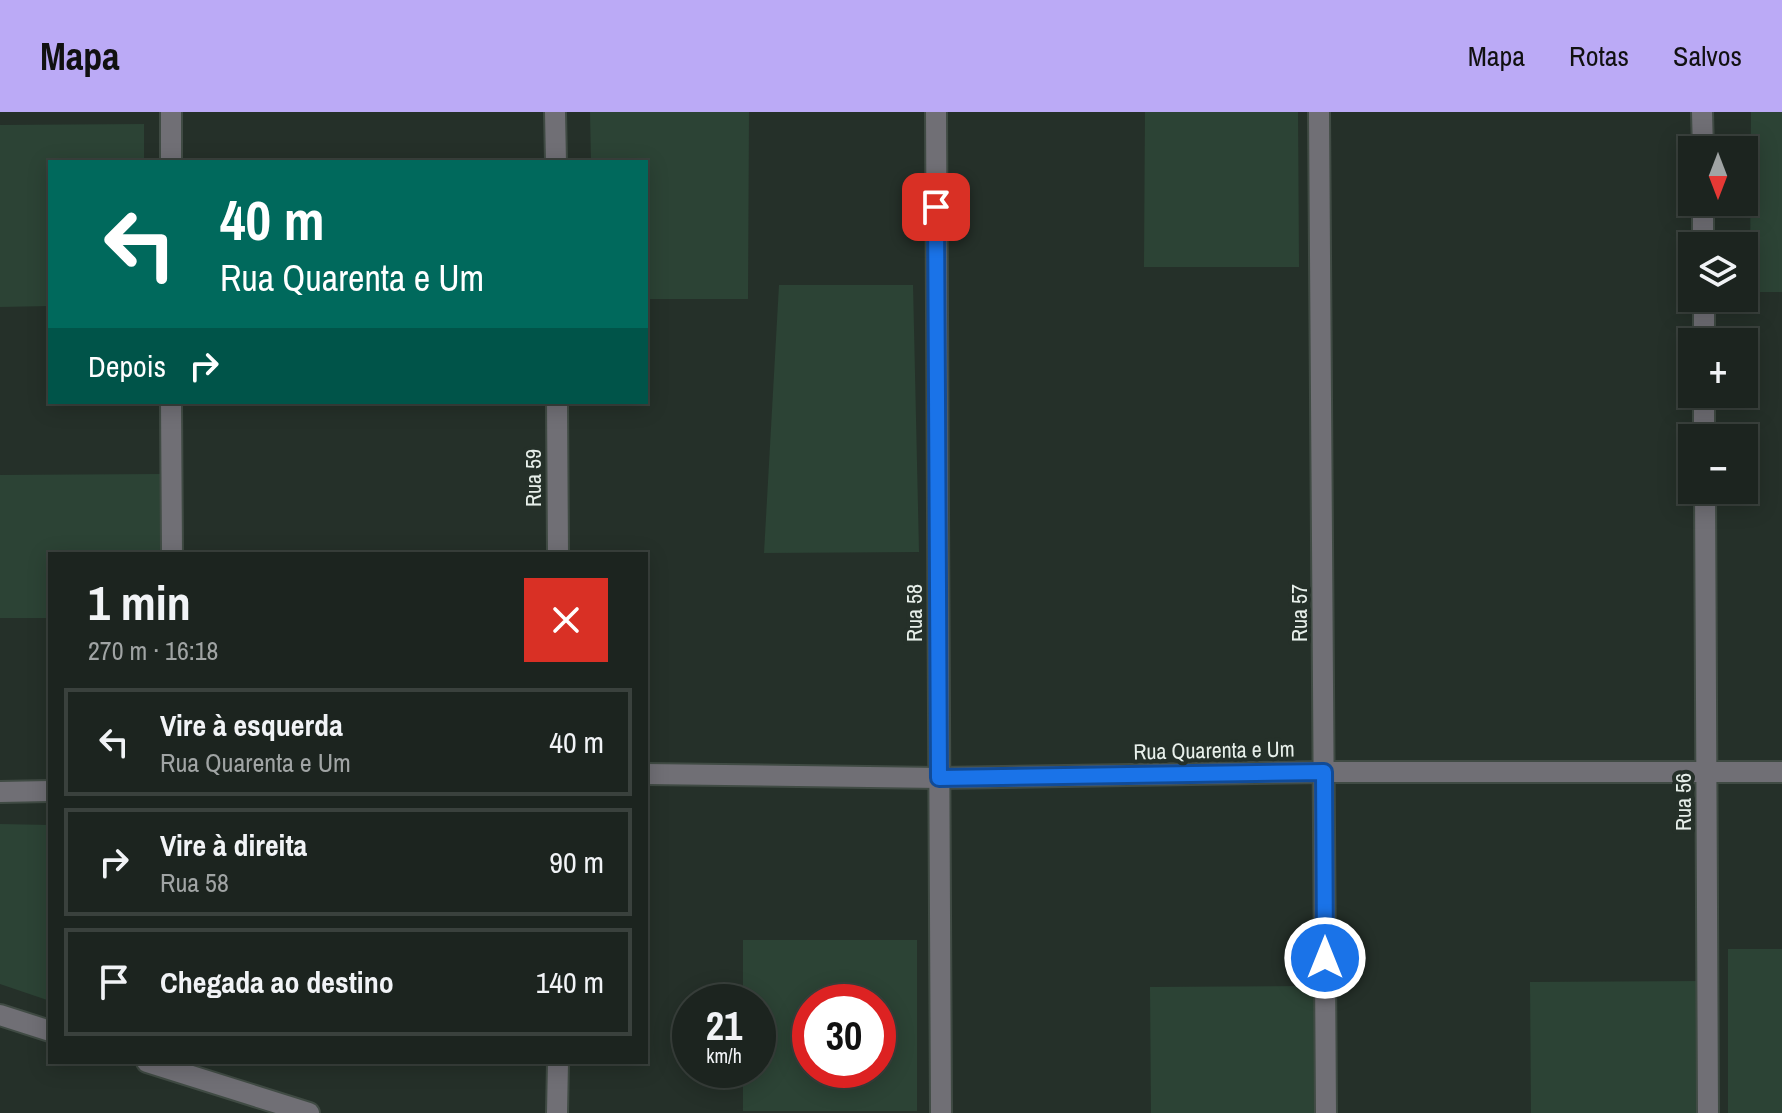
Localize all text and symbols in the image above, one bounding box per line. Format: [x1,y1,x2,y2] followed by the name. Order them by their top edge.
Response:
[40,31,120,82] text: Mapa
[1468,37,1525,75] text: Mapa
[1569,37,1629,75] text: Rotas
[1673,37,1742,75] text: Salvos
[1678,136,1758,216] north arrow
[1678,136,1758,504] map controls
[902,173,970,241] pin
[220,182,325,257] text: 40 m
[914,185,958,229] icon: arrive
[88,192,192,296] icon: left
[1678,232,1758,312] button: layers
[220,254,484,302] text: Rua Quarenta e Um
[1678,328,1758,408] button: +
[182,344,226,388] icon: right
[88,346,166,386] text: Depois
[1678,424,1758,504] button: −
[518,449,548,507] street label: Rua 59
[88,570,191,635] text: 1 min
[524,578,608,662] button: close
[899,584,929,642] street label: Rua 58
[1284,584,1314,642] street label: Rua 57
[88,633,218,668] text: 270 m · 16:18
[160,705,343,745] text: Vire à esquerda
[92,720,136,764] icon: left
[549,722,604,762] text: 40 m
[1133,734,1295,766] street label: Rua Quarenta e Um
[160,745,351,780] text: Rua Quarenta e Um
[1668,773,1698,831] street label: Rua 56
[160,825,307,865] text: Vire à direita
[92,840,136,884] icon: right
[549,842,604,882] text: 90 m
[160,865,229,900] text: Rua 58
[1283,916,1367,1000] position arrow
[92,960,136,1004] icon: arrive
[160,962,394,1002] text: Chegada ao destino
[536,962,604,1002] text: 140 m
[792,984,896,1088] speed limit sign: 30
[706,999,742,1052] text: 21
[706,1042,742,1069] text: km/h

